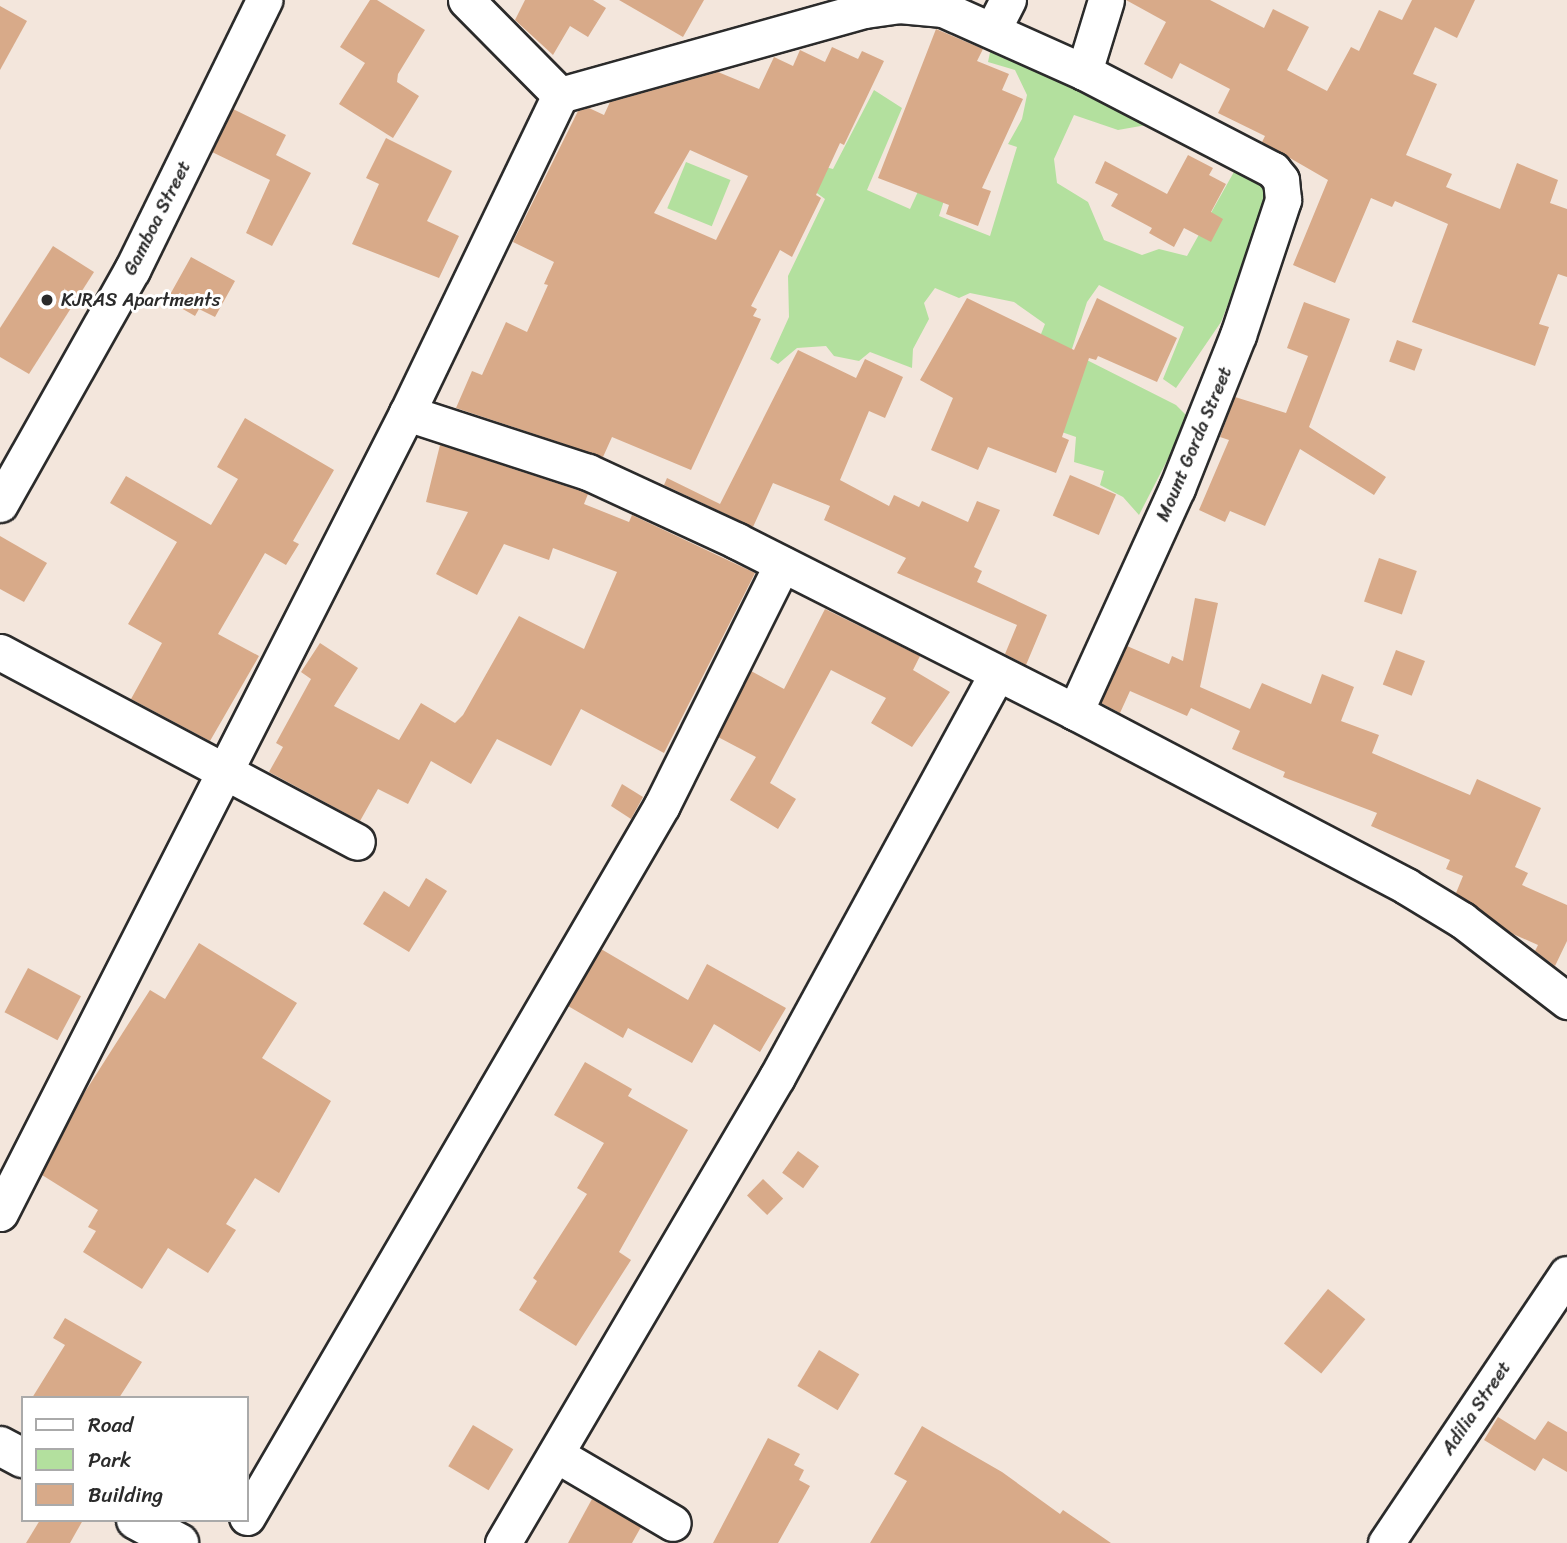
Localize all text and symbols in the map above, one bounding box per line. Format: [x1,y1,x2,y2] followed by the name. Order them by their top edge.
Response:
[118,157,196,279] street label: Gamboa Street
[61,289,221,311] place label: KJRAS Apartments
[39,292,55,308] marker: KJRAS Apartments
[1151,362,1237,526] street label: Mount Gorda Street
[1436,1357,1516,1459] street label: Adilia Street
[21,1396,248,1522] legend
[88,1406,133,1444] text: Road
[88,1441,131,1479] text: Park
[88,1476,163,1514] text: Building

